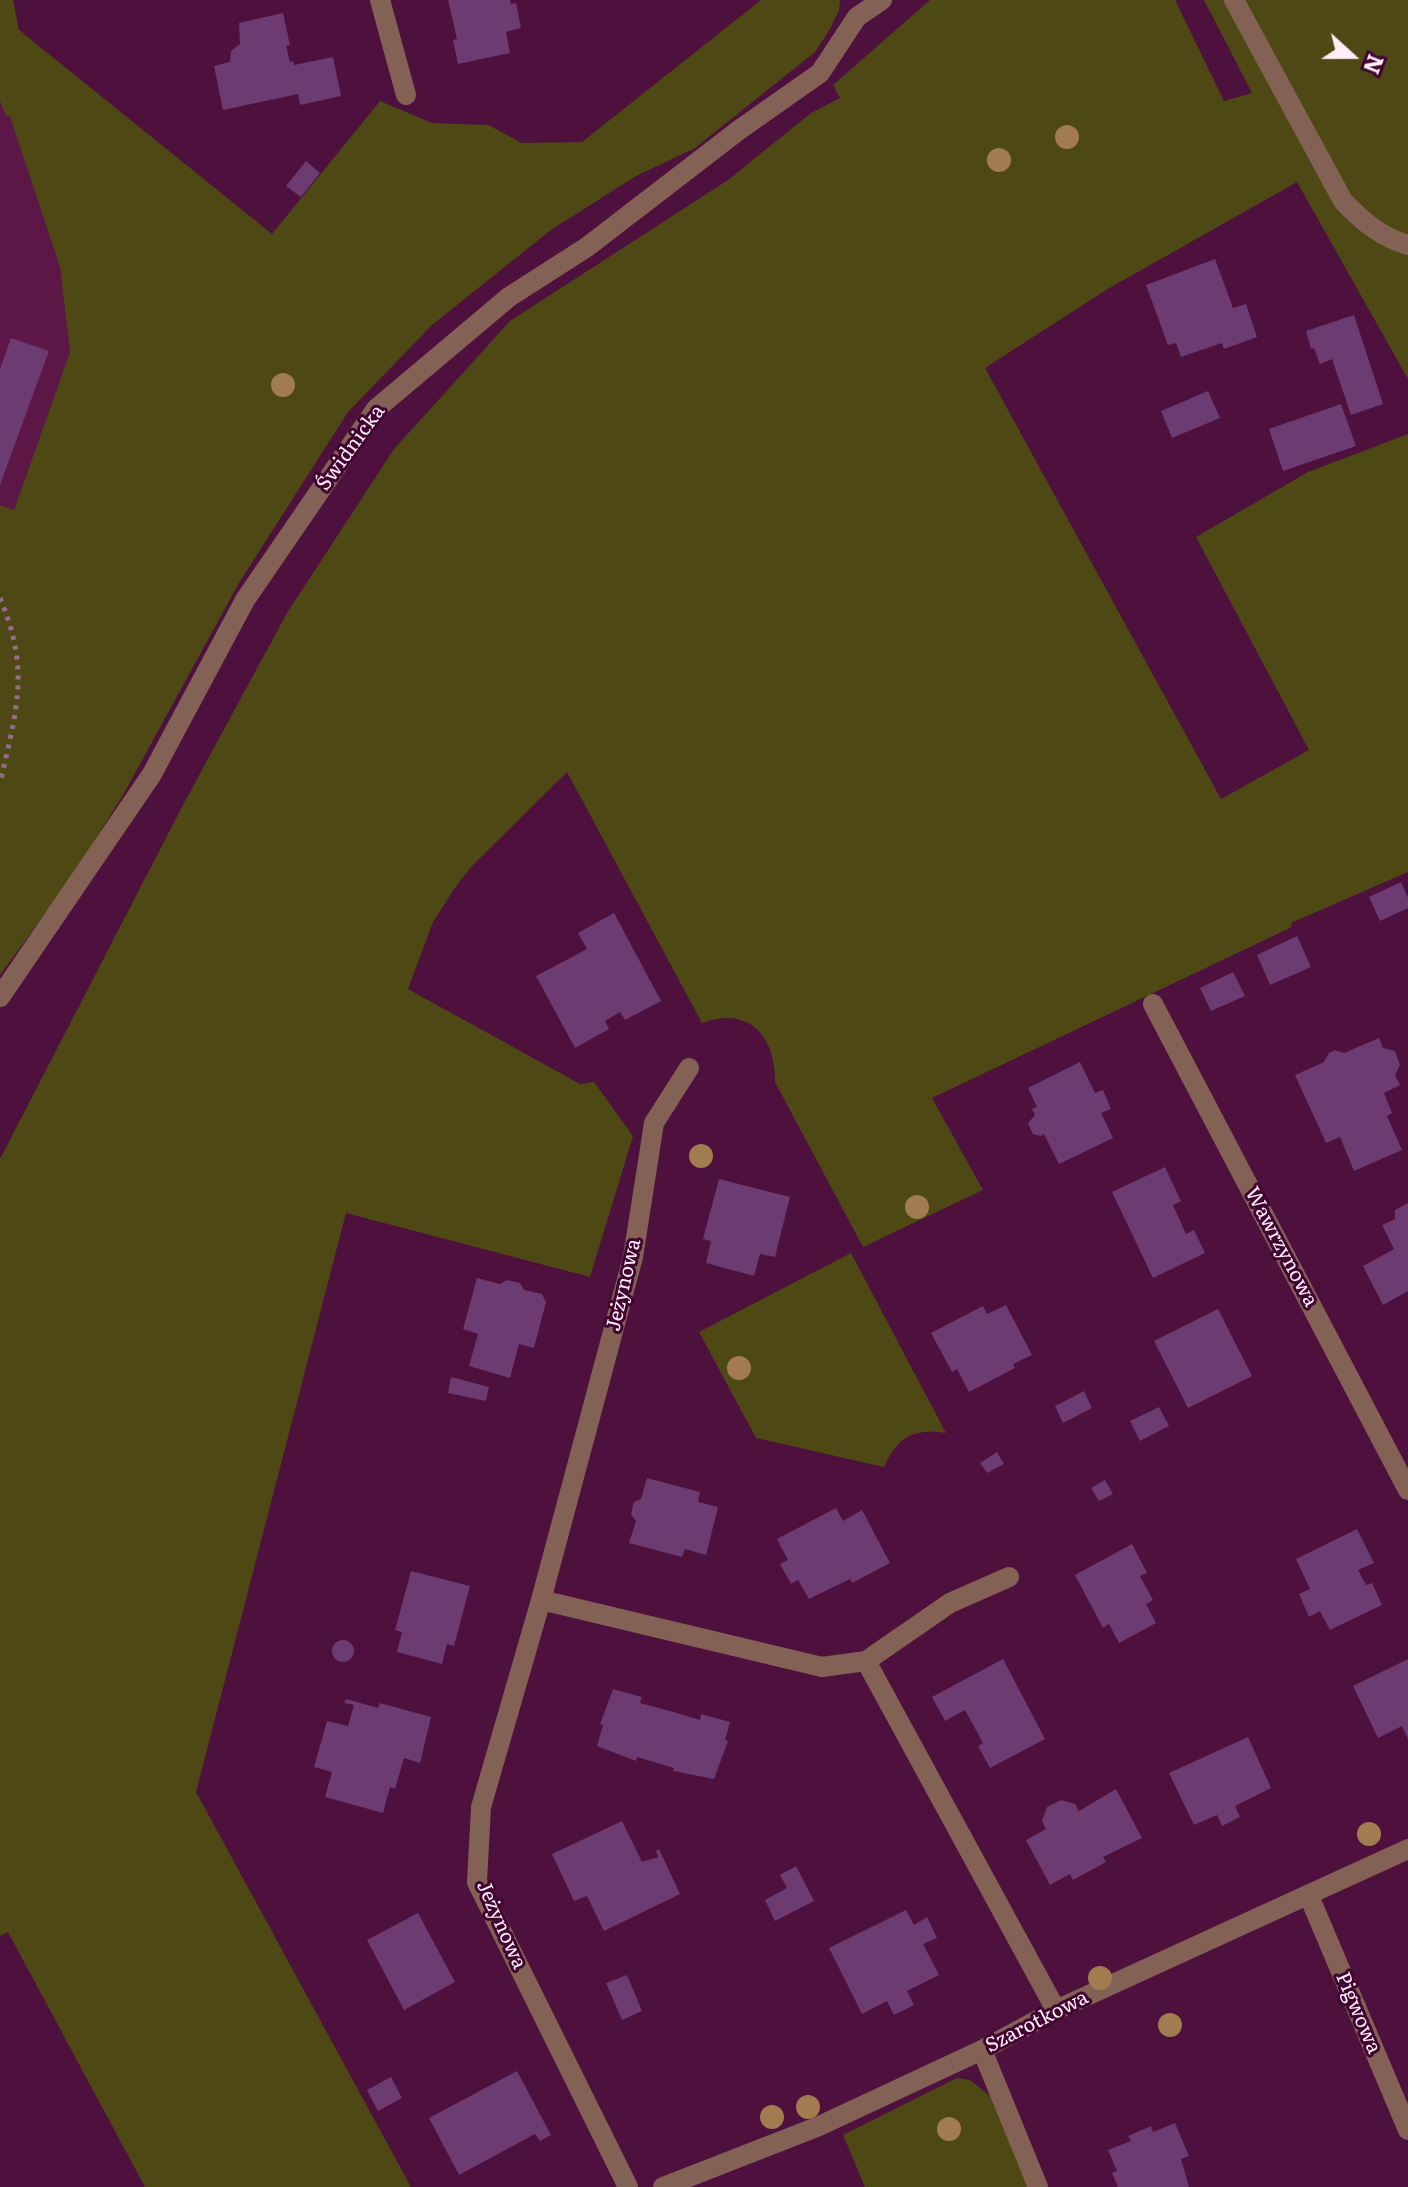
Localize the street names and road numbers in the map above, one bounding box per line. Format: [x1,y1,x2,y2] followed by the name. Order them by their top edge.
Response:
[312,400,390,496] street label: Świdnicka
[1239,1183,1323,1311] street label: Wawrzynowa
[602,1236,646,1334] street label: Jeżynowa
[471,1877,531,1973] street label: Jeżynowa
[1330,1969,1386,2057] street label: Pigwowa
[982,1986,1092,2058] street label: Szarotkowa

